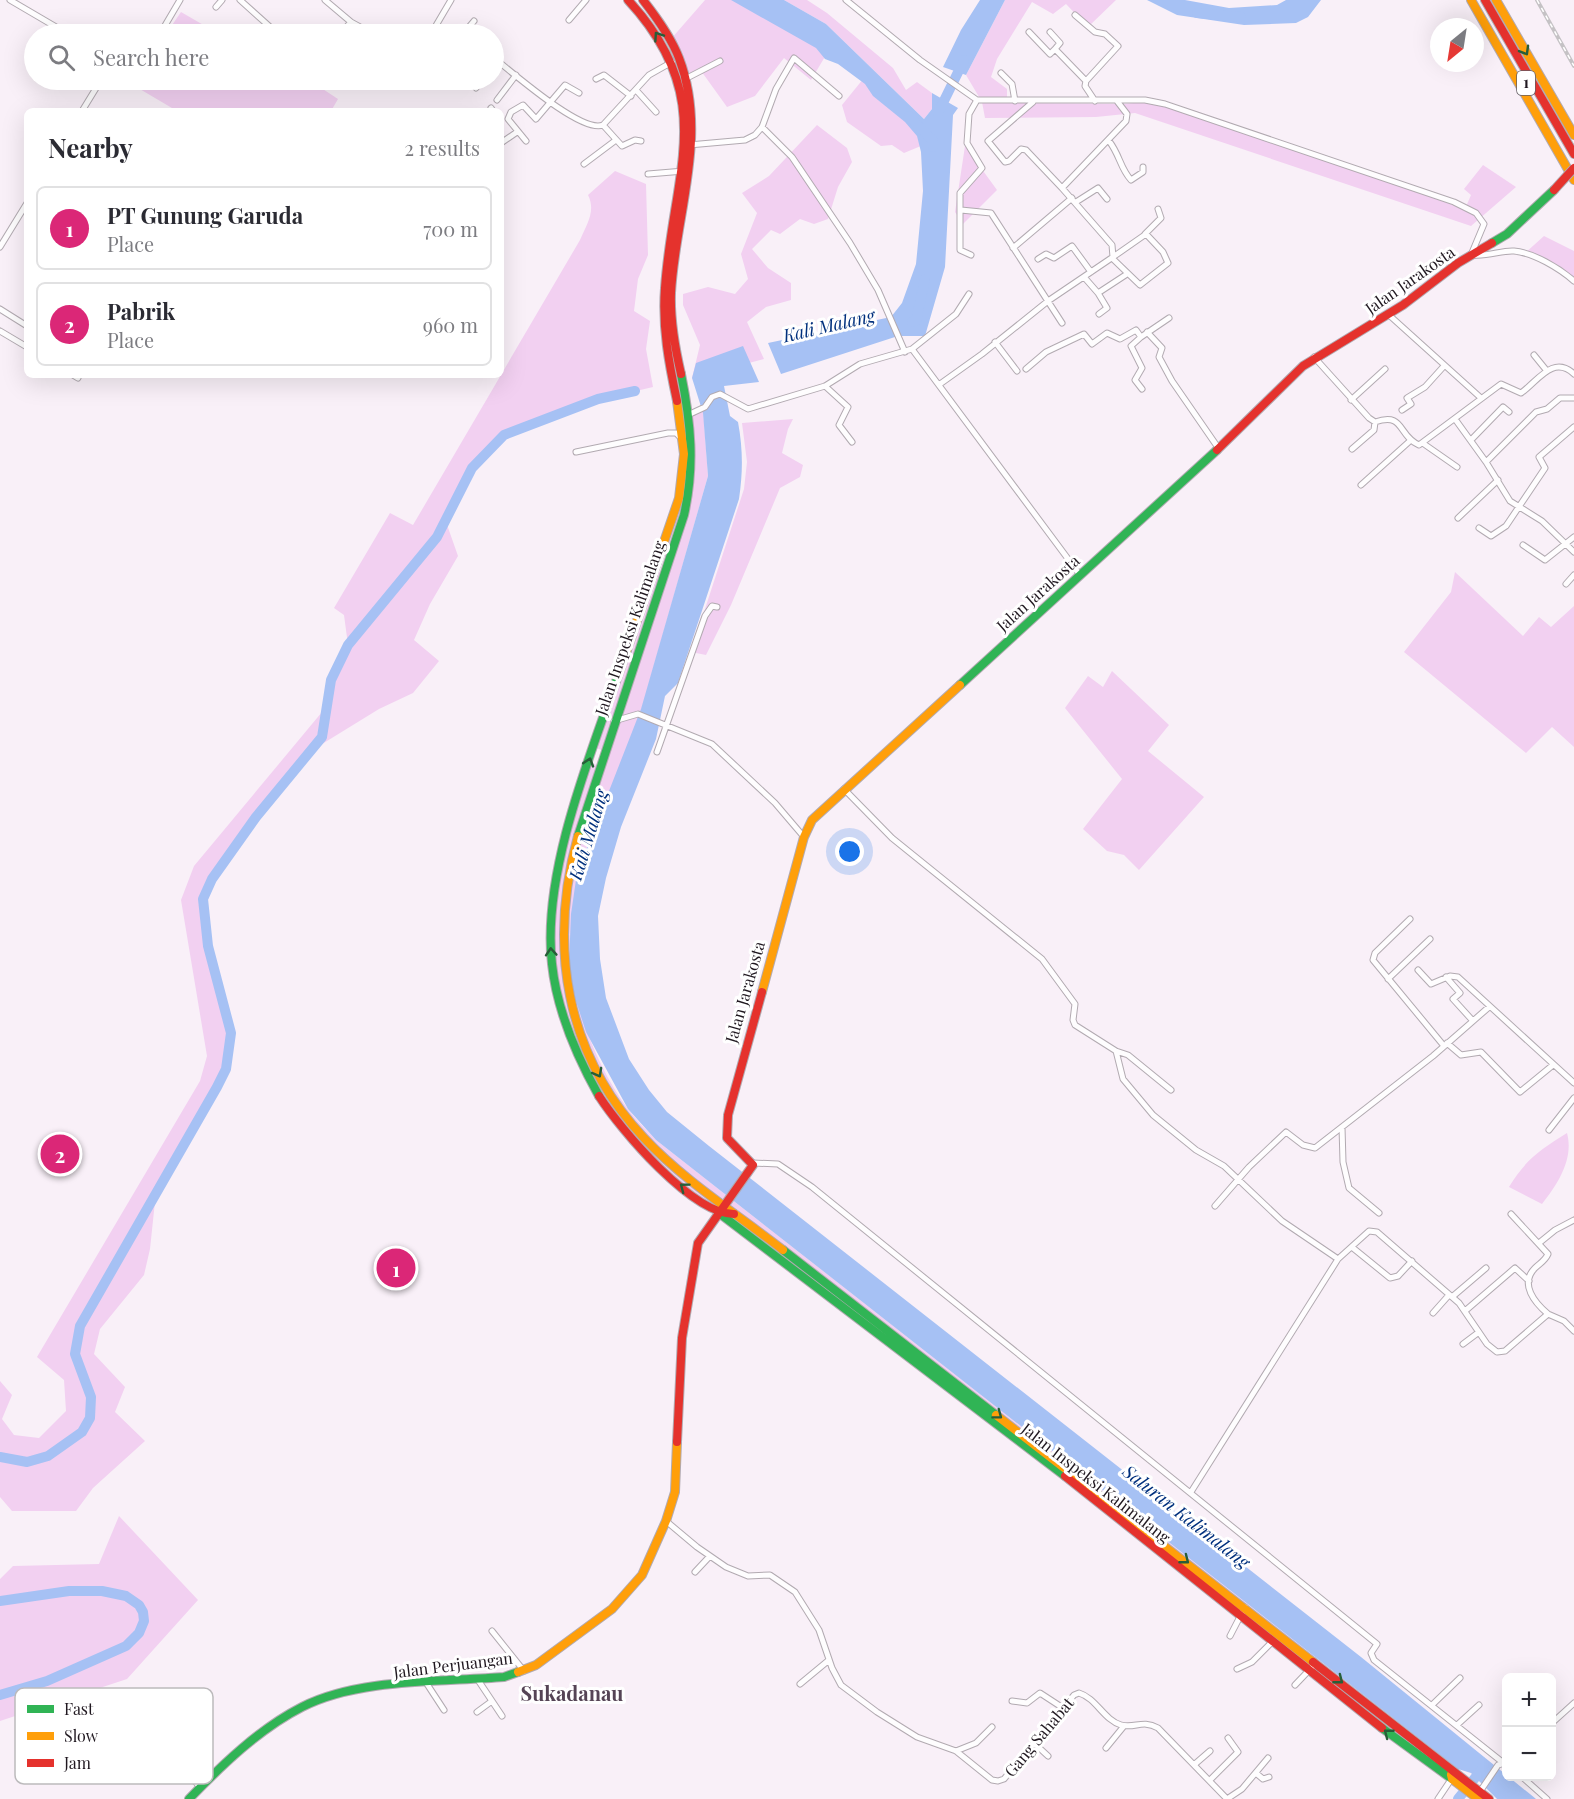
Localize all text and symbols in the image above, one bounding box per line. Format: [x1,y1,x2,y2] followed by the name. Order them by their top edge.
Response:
[1430,18,1484,72] north arrow
[24,24,504,90] search box
[654,32,665,43] one-way arrow
[45,41,78,74] icon: search
[93,42,209,72] text: Search here
[1518,44,1529,55] one-way arrow
[1517,71,1535,95] road number: 1
[48,130,133,165] text: Nearby
[405,134,480,161] text: 2 results
[107,200,303,230] text: PT Gunung Garuda
[66,215,73,242] text: 1
[423,215,478,242] text: 700 m
[107,230,154,257] text: Place
[1360,241,1459,319] street label: Jalan Jarakosta
[107,296,175,326] text: Pabrik
[779,302,879,347] water label: Kali Malang
[64,311,75,338] text: 2
[423,311,478,338] text: 960 m
[107,326,154,353] text: Place
[589,537,669,719] street label: Jalan Inspeksi Kalimalang
[991,550,1084,636] street label: Jalan Jarakosta
[582,757,595,768] one-way arrow
[563,785,614,884] water label: Kali Malang
[835,837,864,866] your location
[720,939,769,1046] street label: Jalan Jarakosta
[545,948,558,957] one-way arrow
[591,1067,602,1077] one-way arrow
[40,1132,80,1176] pin: 2
[680,1183,691,1194] one-way arrow
[376,1246,416,1290] pin: 1
[991,1407,1002,1418] one-way arrow
[1017,1417,1175,1548] street label: Jalan Inspeksi Kalimalang
[1117,1458,1257,1575] water label: Saluran Kalimalang
[1178,1553,1189,1564] one-way arrow
[391,1647,514,1682] street label: Jalan Perjuangan
[1332,1673,1343,1684] one-way arrow
[1502,1673,1556,1781] map controls
[1502,1673,1556,1727] button: +
[521,1679,623,1706] district label: Sukadanau
[15,1688,213,1784] legend
[999,1692,1078,1781] street label: Gang Sahabat
[64,1698,94,1719] text: Fast
[64,1725,99,1746] text: Slow
[1502,1727,1556,1781] button: −
[1383,1729,1394,1740] one-way arrow
[63,1752,91,1773] text: Jam

